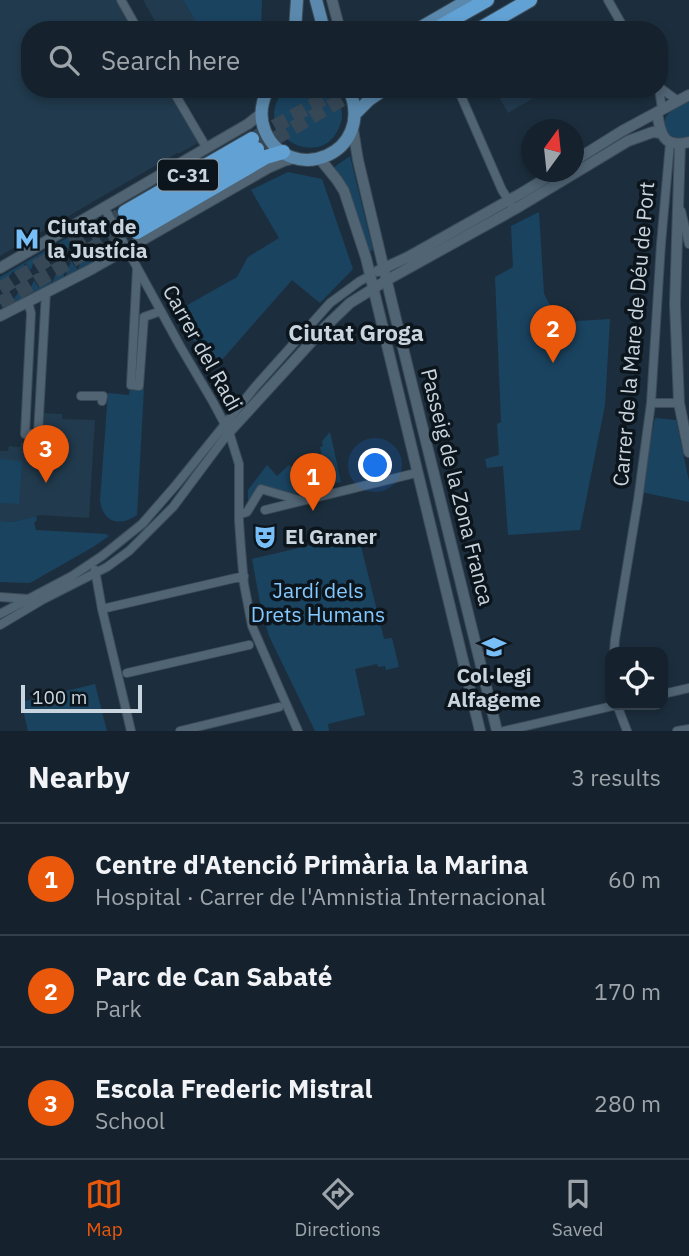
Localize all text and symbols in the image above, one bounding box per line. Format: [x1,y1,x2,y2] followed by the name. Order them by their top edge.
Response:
[21,21,668,98] search box
[45,41,83,79] icon: search
[101,43,240,77] text: Search here
[521,119,584,182] north arrow
[158,160,218,190] road number: C-31
[606,180,660,487] street label: Carrer de la Mare de Déu de Port
[47,212,148,264] place label: Ciutat de la Justícia
[13,225,41,253] metro station icon: Ciutat de la Justícia
[157,279,249,416] street label: Carrer del Radi
[530,305,576,363] pin: 2
[288,317,424,347] district label: Ciutat Groga
[415,365,501,608] street label: Passeig de la Zona Franca
[23,425,69,483] pin: 3
[358,448,392,482] your location
[290,453,336,511] pin: 1
[285,522,378,550] place label: El Graner
[251,523,279,551] theatre icon: El Graner
[251,576,385,628] park label: Jardí dels Drets Humans
[480,633,508,661] school or university icon: Col·legi Alfageme
[605,647,668,710] map controls
[605,647,668,710] button: locate
[447,661,541,713] place label: Col·legi Alfageme
[21,682,142,714] scale bar
[32,685,87,709] text: 100 m
[28,757,130,796] text: Nearby
[571,762,661,792] text: 3 results
[95,847,528,881] text: Centre d'Atenció Primària la Marina
[44,864,58,894] text: 1
[608,864,661,894] text: 60 m
[95,881,546,911] text: Hospital · Carrer de l'Amnistia Internacional
[95,959,332,993] text: Parc de Can Sabaté
[44,976,58,1006] text: 2
[594,976,661,1006] text: 170 m
[95,993,142,1023] text: Park
[95,1071,372,1105] text: Escola Frederic Mistral
[44,1088,58,1118] text: 3
[594,1088,661,1118] text: 280 m
[95,1105,165,1135] text: School
[85,1175,123,1241] tab: Map
[294,1175,381,1241] tab: Directions
[552,1175,604,1241] tab: Saved

